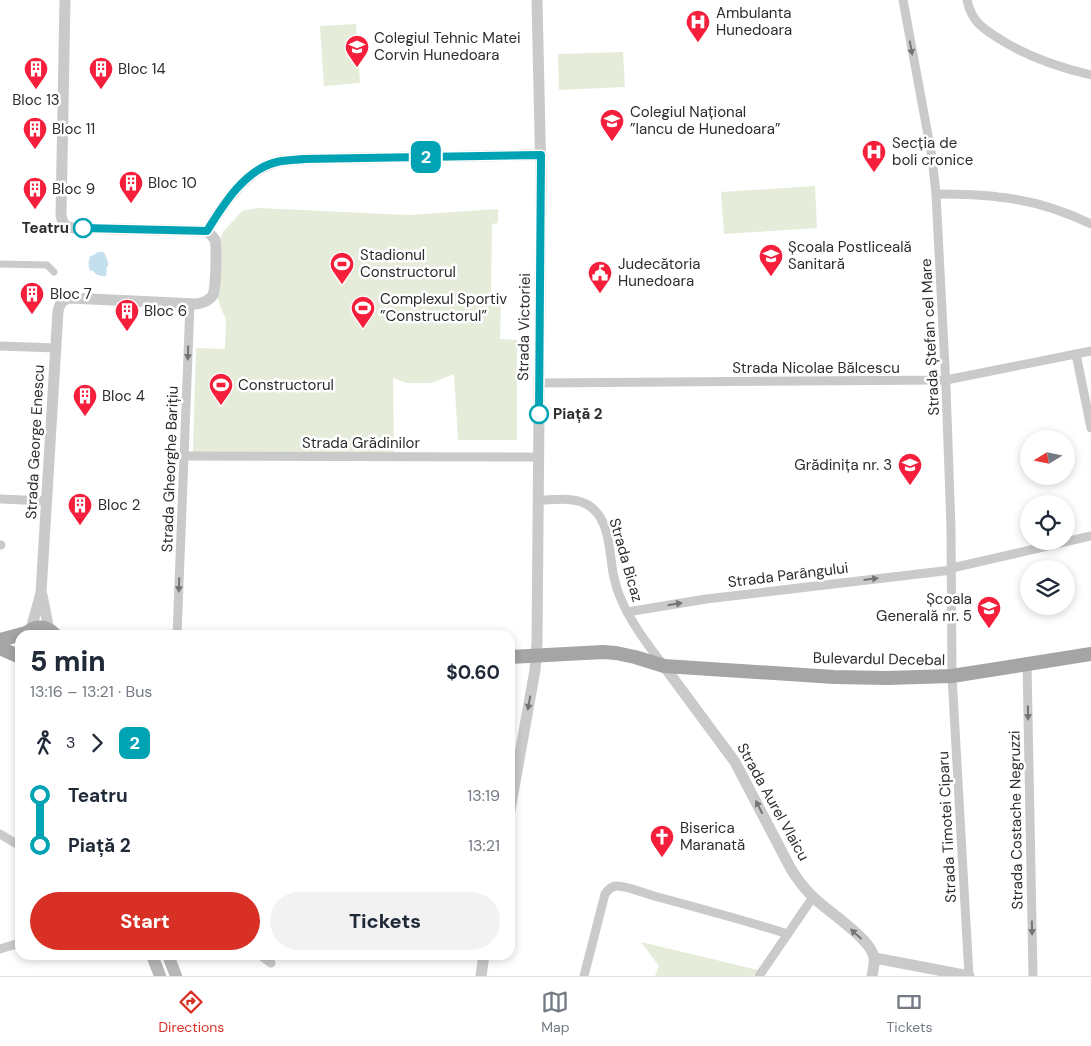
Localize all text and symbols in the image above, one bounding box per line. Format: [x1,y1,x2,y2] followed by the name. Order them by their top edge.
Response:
[716,3,792,40] place label: Ambulanta Hunedoara
[685,9,711,43] hospital icon: Ambulanta Hunedoara
[374,28,521,65] place label: Colegiul Tehnic Matei Corvin Hunedoara
[344,34,370,68] school or university icon: Colegiul Tehnic Matei Corvin Hunedoara
[908,40,916,56] one-way arrow
[23,56,49,90] building icon: Bloc 13
[88,56,114,90] building icon: Bloc 14
[118,59,166,79] place label: Bloc 14
[12,90,60,110] place label: Bloc 13
[630,102,781,139] place label: Colegiul Național ”Iancu de Hunedoara”
[599,108,625,142] school or university icon: Colegiul Național ”Iancu de Hunedoara”
[22,116,48,150] building icon: Bloc 11
[52,119,95,139] place label: Bloc 11
[892,133,973,170] place label: Secția de boli cronice
[861,139,887,173] hospital icon: Secția de boli cronice
[410,141,442,173] line badge: 2
[421,145,431,169] text: 2
[118,170,144,204] building icon: Bloc 10
[148,173,197,193] place label: Bloc 10
[22,176,48,210] building icon: Bloc 9
[52,179,95,199] place label: Bloc 9
[22,218,69,238] place label: Teatru
[73,218,93,238] marker: Teatru
[788,237,912,274] place label: Școala Postliceală Sanitară
[758,243,784,277] school or university icon: Școala Postliceală Sanitară
[360,245,456,282] place label: Stadionul Constructorul
[329,251,355,285] sports icon: Stadionul Constructorul
[618,254,700,291] place label: Judecătoria Hunedoara
[916,258,944,416] street label: Strada Ștefan cel Mare
[587,260,613,294] public building icon: Judecătoria Hunedoara
[513,273,535,381] street label: Strada Victoriei
[19,281,45,315] building icon: Bloc 7
[50,284,92,304] place label: Bloc 7
[380,289,507,326] place label: Complexul Sportiv ”Constructorul”
[350,295,376,329] sports icon: Complexul Sportiv ”Constructorul”
[114,298,140,332] building icon: Bloc 6
[144,301,187,321] place label: Bloc 6
[184,345,192,361] one-way arrow
[732,358,900,378] street label: Strada Nicolae Bălcescu
[21,364,49,520] street label: Strada George Enescu
[208,372,234,406] sports icon: Constructorul
[238,375,334,395] place label: Constructorul
[72,383,98,417] building icon: Bloc 4
[157,385,183,553] street label: Strada Gheorghe Barițiu
[102,386,145,406] place label: Bloc 4
[529,404,549,424] marker: Piață 2
[553,404,603,424] place label: Piață 2
[1020,430,1075,485] north arrow
[1020,430,1075,615] map controls
[302,433,420,453] street label: Strada Grădinilor
[897,452,923,486] school or university icon: Grădinița nr. 3
[794,455,892,475] place label: Grădinița nr. 3
[67,492,93,526] building icon: Bloc 2
[98,495,141,515] place label: Bloc 2
[1020,495,1075,550] button: locate
[605,516,648,604] street label: Strada Bicaz
[727,558,849,592] street label: Strada Parângului
[1020,560,1075,615] button: layers
[863,575,879,583] one-way arrow
[174,577,182,593] one-way arrow
[876,589,972,626] place label: Școala Generală nr. 5
[976,595,1002,629] school or university icon: Școala Generală nr. 5
[668,600,684,608] one-way arrow
[30,643,106,680] text: 5 min
[813,648,945,670] street label: Bulevardul Decebal
[446,660,500,685] text: $0.60
[30,681,152,702] text: 13:16 – 13:21 · Bus
[525,696,533,712] one-way arrow
[1024,705,1032,721] one-way arrow
[30,729,58,757] icon: walk
[83,729,111,757] icon: forward
[1004,730,1028,910] street label: Strada Costache Negruzzi
[129,731,140,755] text: 2
[66,732,75,753] text: 3
[732,740,814,864] street label: Strada Aurel Vlaicu
[933,751,961,903] street label: Strada Timotei Ciparu
[68,783,128,808] text: Teatru
[467,785,500,806] text: 13:19
[755,800,763,814] one-way arrow
[680,818,745,855] place label: Biserica Maranată
[649,824,675,858] church icon: Biserica Maranată
[68,833,131,858] text: Piață 2
[468,835,500,856] text: 13:21
[30,892,260,950] button: Start
[270,892,500,950] button: Tickets
[1028,920,1036,936] one-way arrow
[851,928,863,940] one-way arrow
[158,988,224,1036] tab: Directions
[541,988,570,1036] tab: Map
[886,988,932,1036] tab: Tickets

